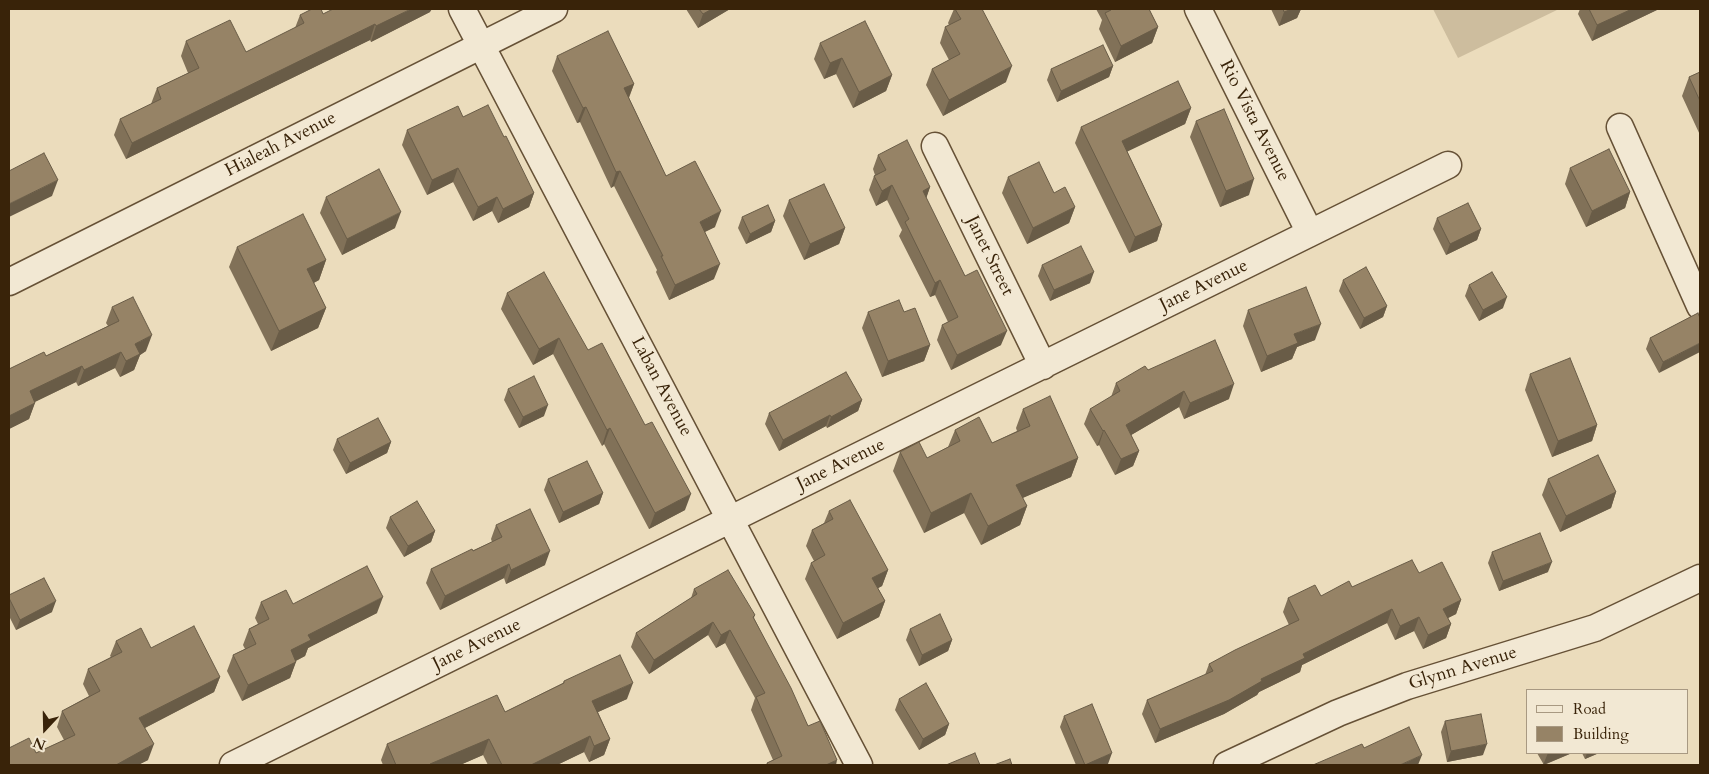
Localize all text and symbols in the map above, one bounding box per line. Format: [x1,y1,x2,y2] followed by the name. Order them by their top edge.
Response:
[1214,57,1294,185] street label: Rio Vista Avenue
[222,108,340,182] street label: Hialeah Avenue
[960,213,1018,299] street label: Janet Street
[1156,255,1252,317] street label: Jane Avenue
[626,334,696,440] street label: Laban Avenue
[793,434,889,496] street label: Jane Avenue
[429,614,525,676] street label: Jane Avenue
[1406,642,1520,696] street label: Glynn Avenue
[1526,689,1689,754] legend
[1573,699,1606,719] text: Road
[20,704,70,754] north arrow
[1573,724,1629,744] text: Building
[30,732,49,755] text: N

